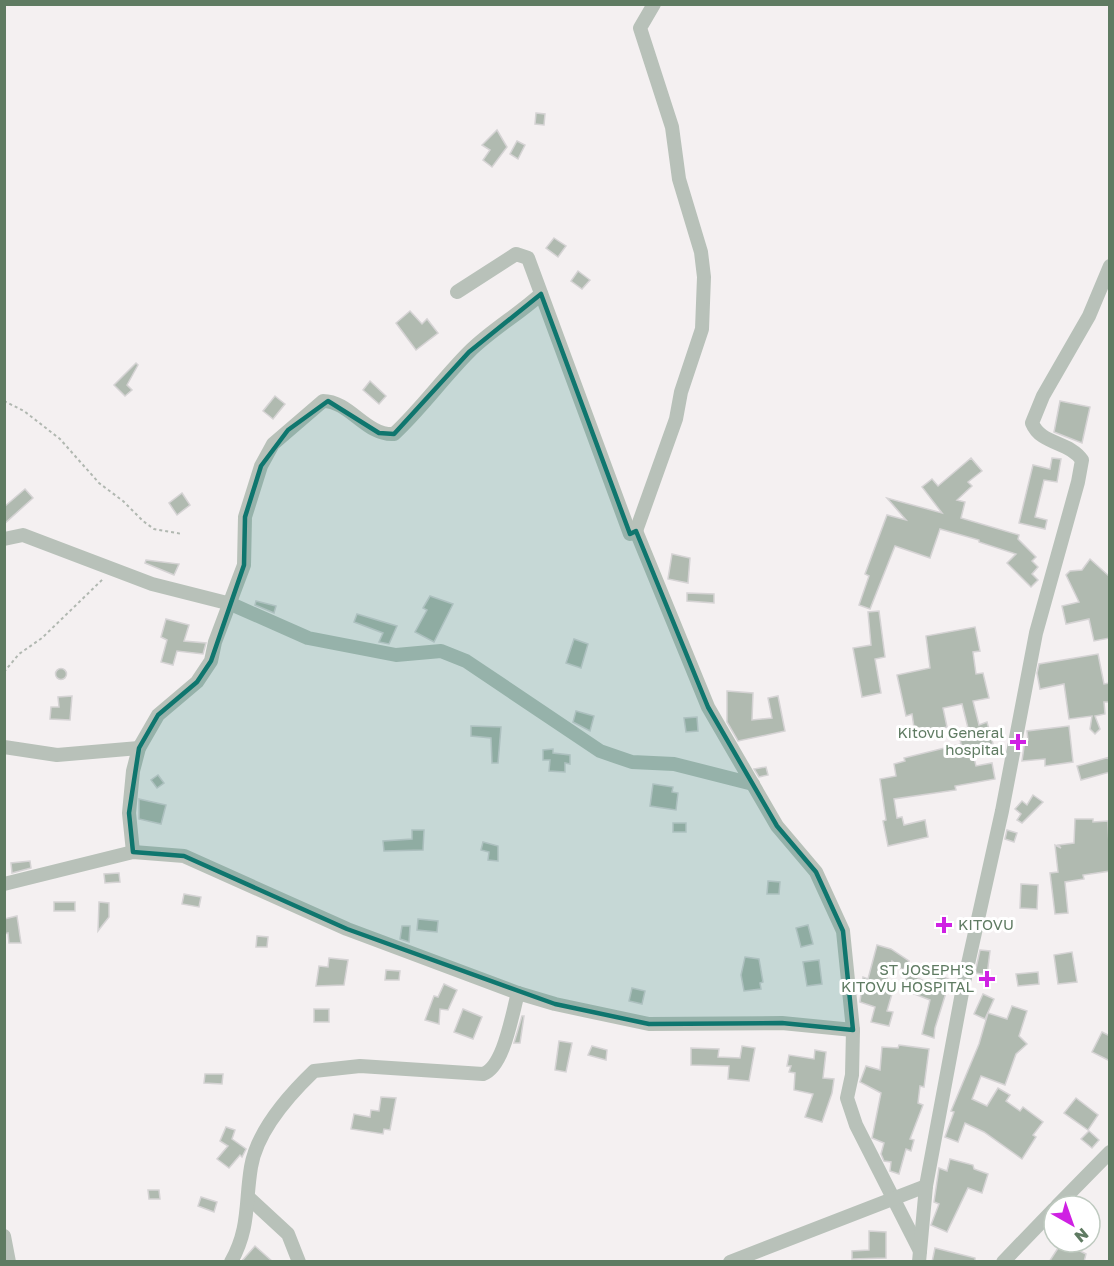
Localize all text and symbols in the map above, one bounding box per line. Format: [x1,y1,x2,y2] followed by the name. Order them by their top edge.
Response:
[898,723,1004,758] place label: Kitovu General hospital
[1009,733,1027,751] marker: Kitovu General hospital
[958,915,1014,933] place label: KITOVU
[935,916,953,934] marker: KITOVU
[841,960,974,995] place label: ST JOSEPH'S KITOVU HOSPITAL
[978,970,996,988] marker: ST JOSEPH'S KITOVU HOSPITAL
[1042,1194,1102,1254] north arrow
[1071,1224,1093,1247] text: N

